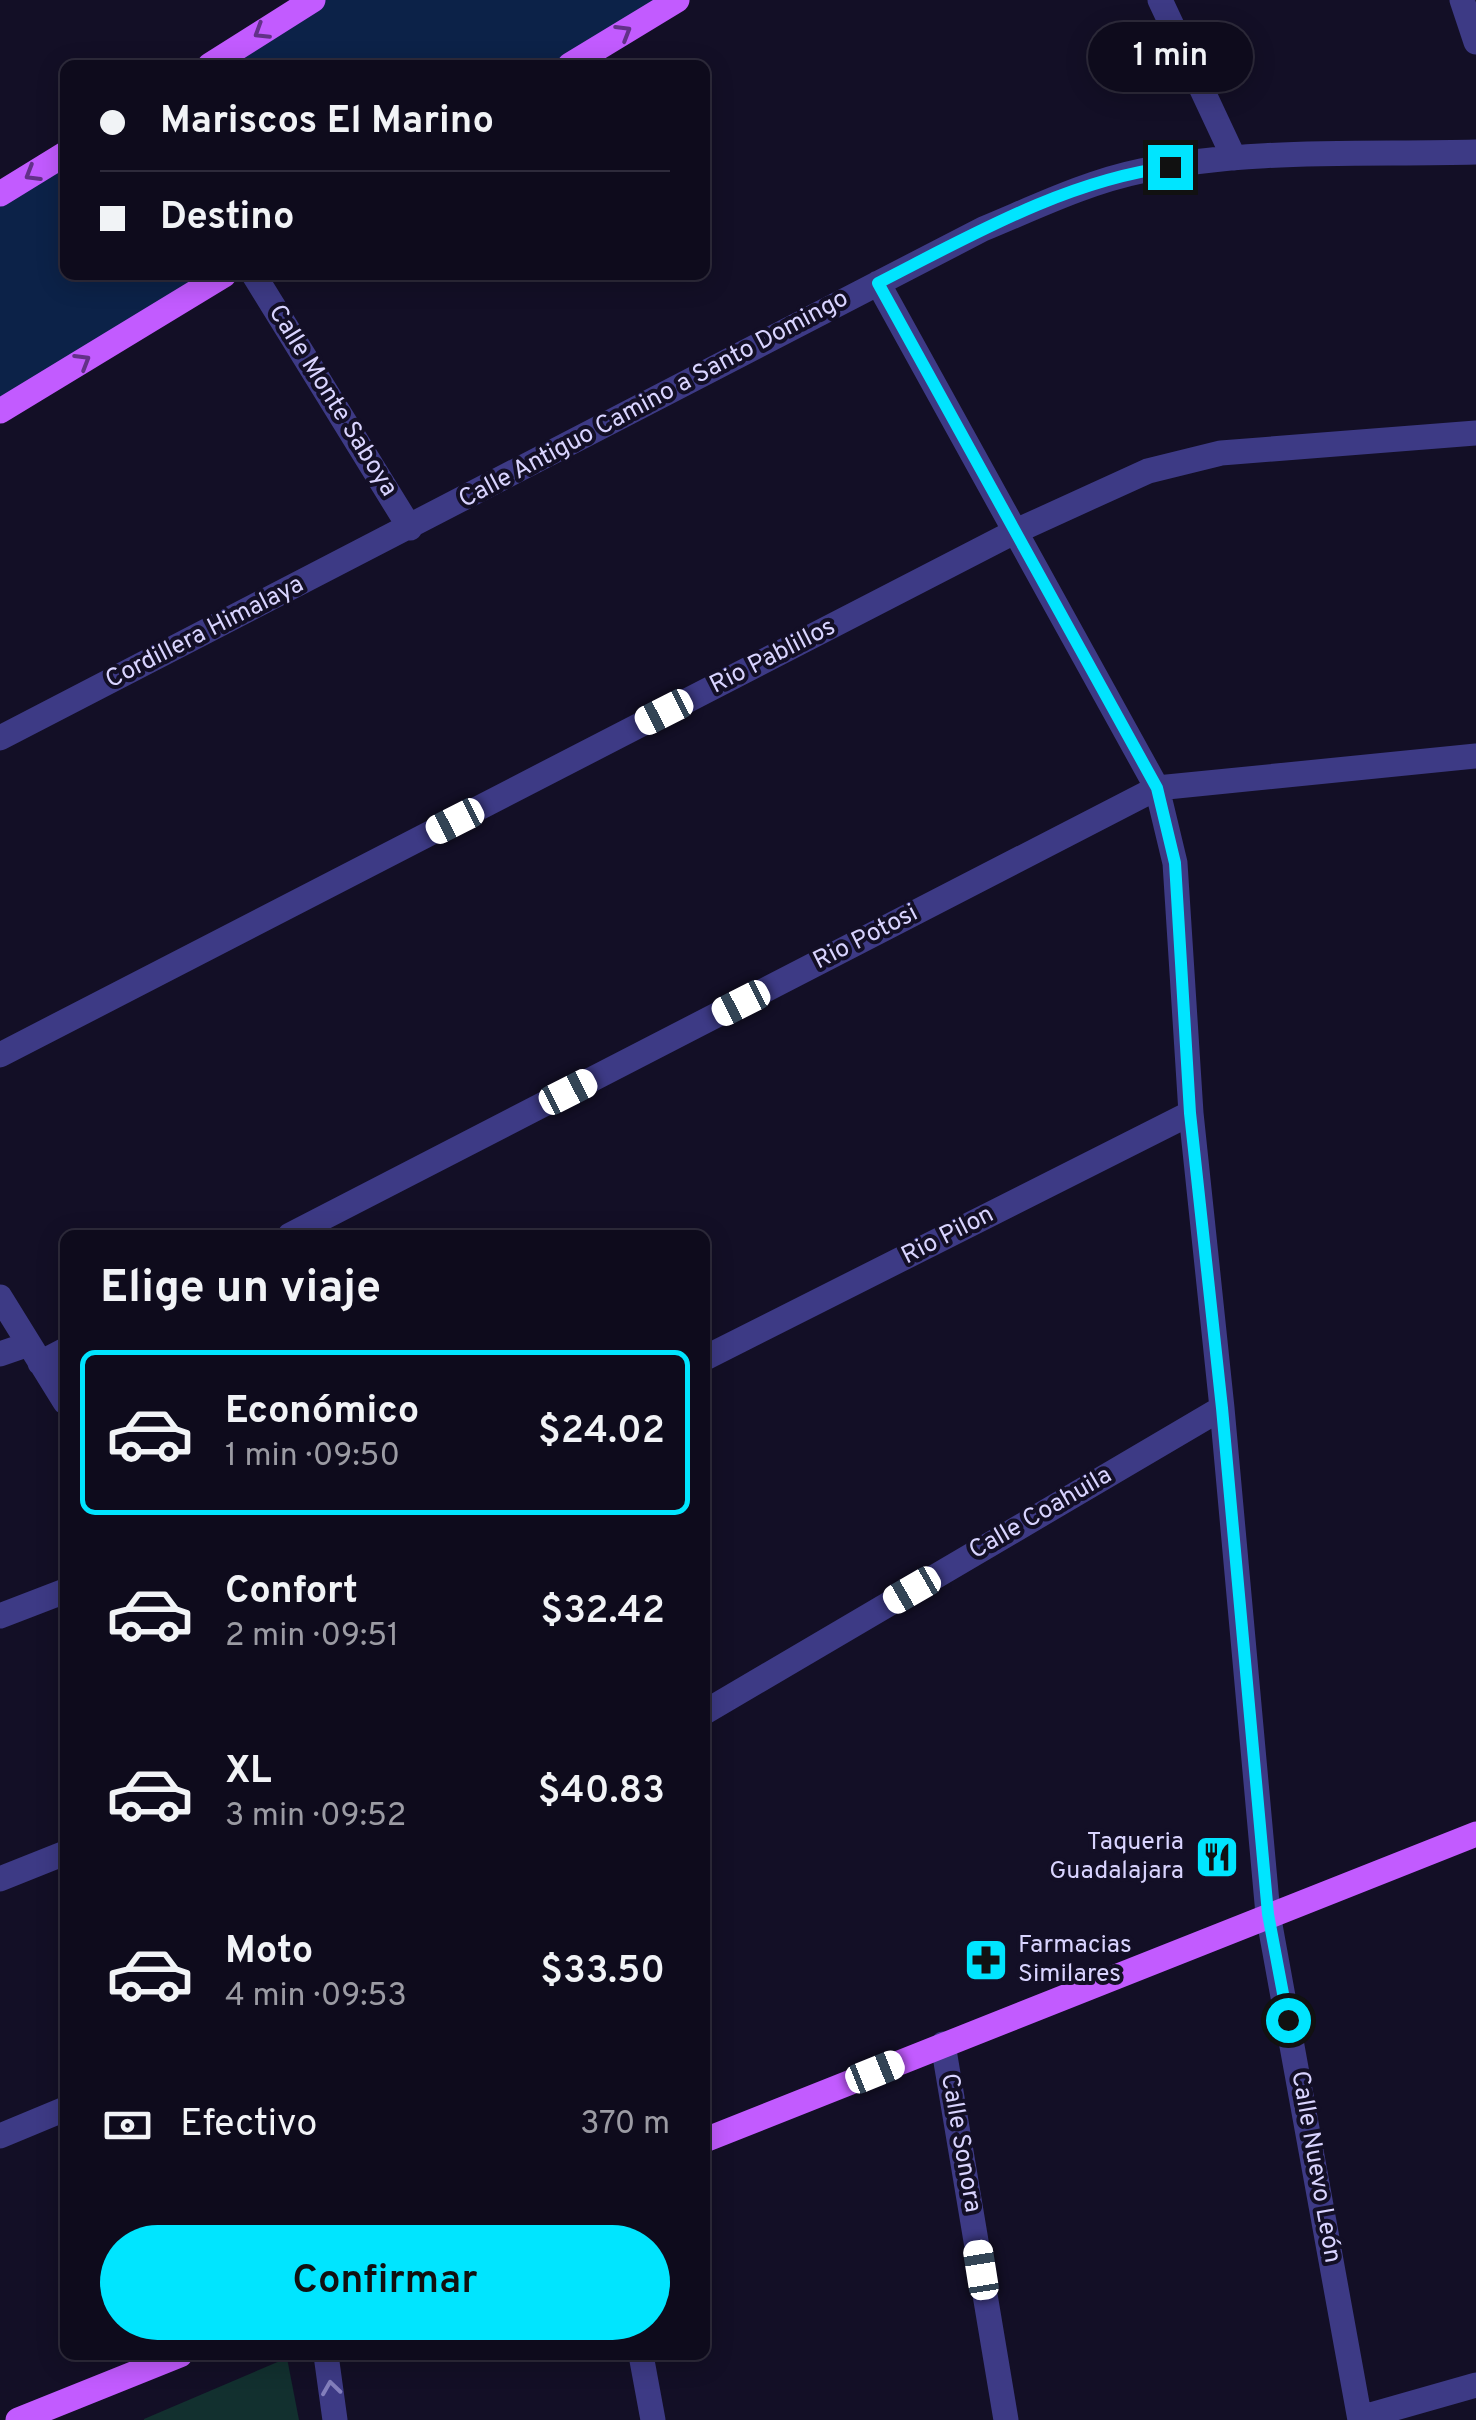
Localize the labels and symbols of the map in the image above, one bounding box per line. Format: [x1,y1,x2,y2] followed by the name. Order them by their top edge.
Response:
[254,20,272,39] one-way arrow
[1088,22,1252,92] callout: 1 min
[613,26,631,45] one-way arrow
[1148,145,1193,190] route end
[25,162,43,181] one-way arrow
[454,283,854,517] street label: Calle Antiguo Camino a Santo Domingo
[260,299,404,503] street label: Calle Monte Saboya
[72,354,90,373] one-way arrow
[100,569,310,697] street label: Cordillera Himalaya
[705,612,841,702] street label: Rio Pablillos
[630,685,698,739] car
[421,794,489,848] car
[808,898,924,978] street label: Rio Potosi
[707,976,775,1030] car
[534,1065,602,1119] car
[896,1199,1000,1273] street label: Rio Pilon
[964,1460,1118,1568] street label: Calle Coahuila
[879,1562,945,1618] car
[1049,1827,1184,1888] place label: Taqueria Guadalajara
[1194,1834,1240,1880] restaurant icon: Taqueria Guadalajara
[1018,1930,1132,1991] place label: Farmacias Similares
[963,1937,1009,1983] pharmacy icon: Farmacias Similares
[1266,1998,1311,2043] route start
[842,2047,908,2097] car
[1282,2068,1348,2266] street label: Calle Nuevo León
[932,2071,988,2215] street label: Calle Sonora
[961,2238,1001,2302] car
[321,2379,342,2396] one-way arrow

